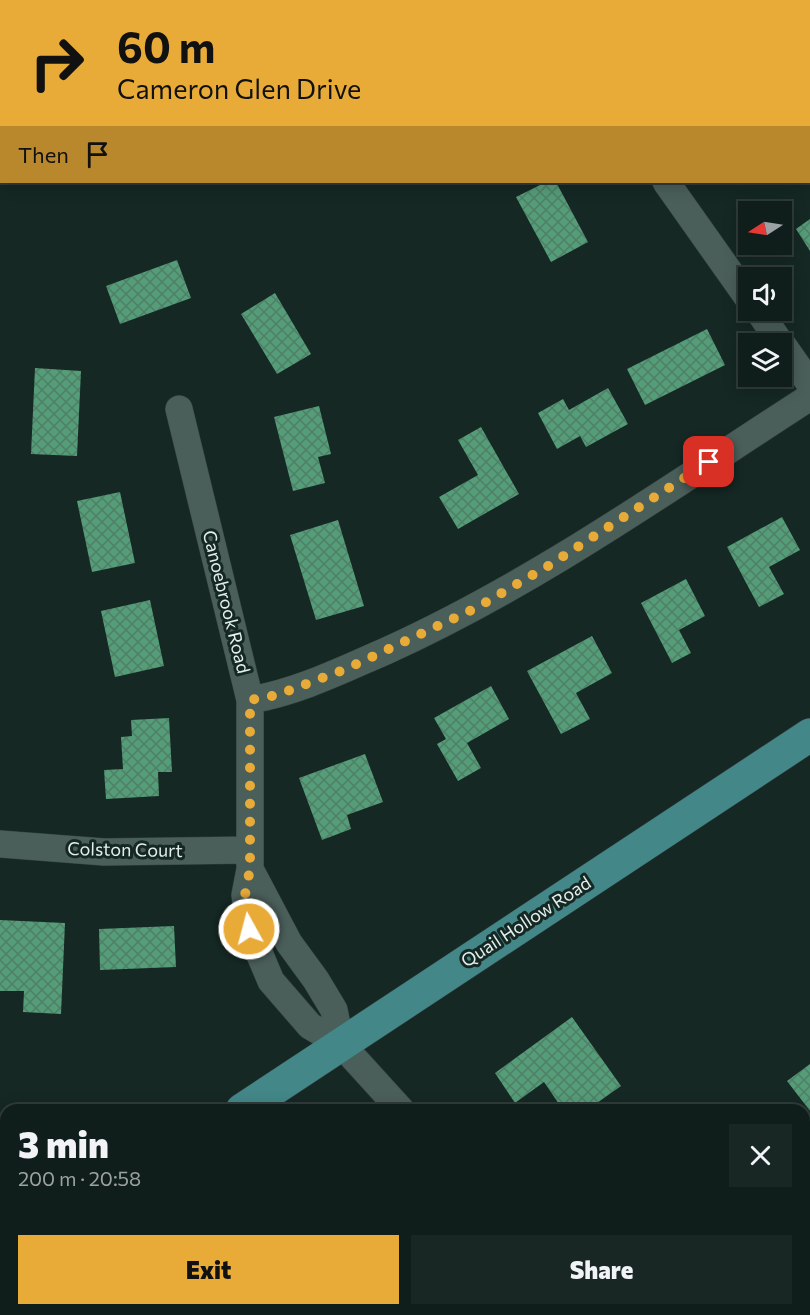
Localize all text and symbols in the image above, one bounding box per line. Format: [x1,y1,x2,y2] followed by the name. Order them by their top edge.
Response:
[117,20,216,72] text: 60 m
[18,24,96,102] icon: right
[117,72,361,105] text: Cameron Glen Drive
[81,138,114,171] icon: arrive
[18,141,69,168] text: Then
[738,201,792,255] north arrow
[738,201,792,387] map controls
[738,267,792,321] button: sound
[738,333,792,387] button: layers
[683,436,734,487] pin
[692,445,725,478] icon: arrive
[199,528,255,676] street label: Canoebrook Road
[67,837,183,861] street label: Colston Court
[456,871,595,971] street label: Quail Hollow Road
[217,897,281,961] position arrow
[18,1121,109,1165] text: 3 min
[729,1124,792,1187] button: close
[18,1166,141,1190] text: 200 m · 20:58
[18,1235,399,1304] button: Exit
[411,1235,792,1304] button: Share

